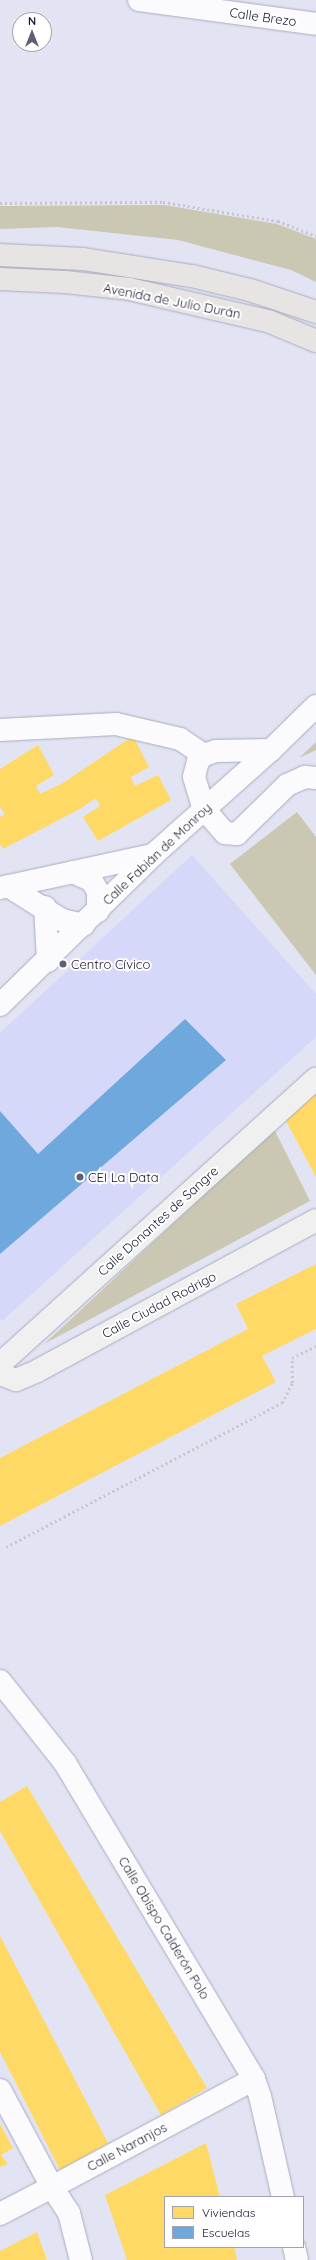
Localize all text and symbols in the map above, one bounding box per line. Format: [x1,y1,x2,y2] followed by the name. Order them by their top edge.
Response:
[228,5,298,29] street label: Calle Brezo
[12,12,52,52] north arrow
[28,14,36,28] text: N
[102,280,242,322] street label: Avenida de Julio Durán
[100,800,214,908] street label: Calle Fabián de Monroy
[71,956,150,972] place label: Centro Cívico
[58,959,68,969] marker: Centro Cívico
[95,1163,221,1279] street label: Calle Donantes de Sangre
[88,1169,159,1185] place label: CEI La Data
[75,1172,85,1182] marker: CEI La Data
[99,1268,219,1342] street label: Calle Ciudad Rodrigo
[115,1854,213,2002] street label: Calle Obispo Calderón Polo
[84,2119,170,2175] street label: Calle Naranjos
[164,2196,304,2248] legend
[202,2205,255,2220] text: Viviendas
[202,2225,250,2240] text: Escuelas

